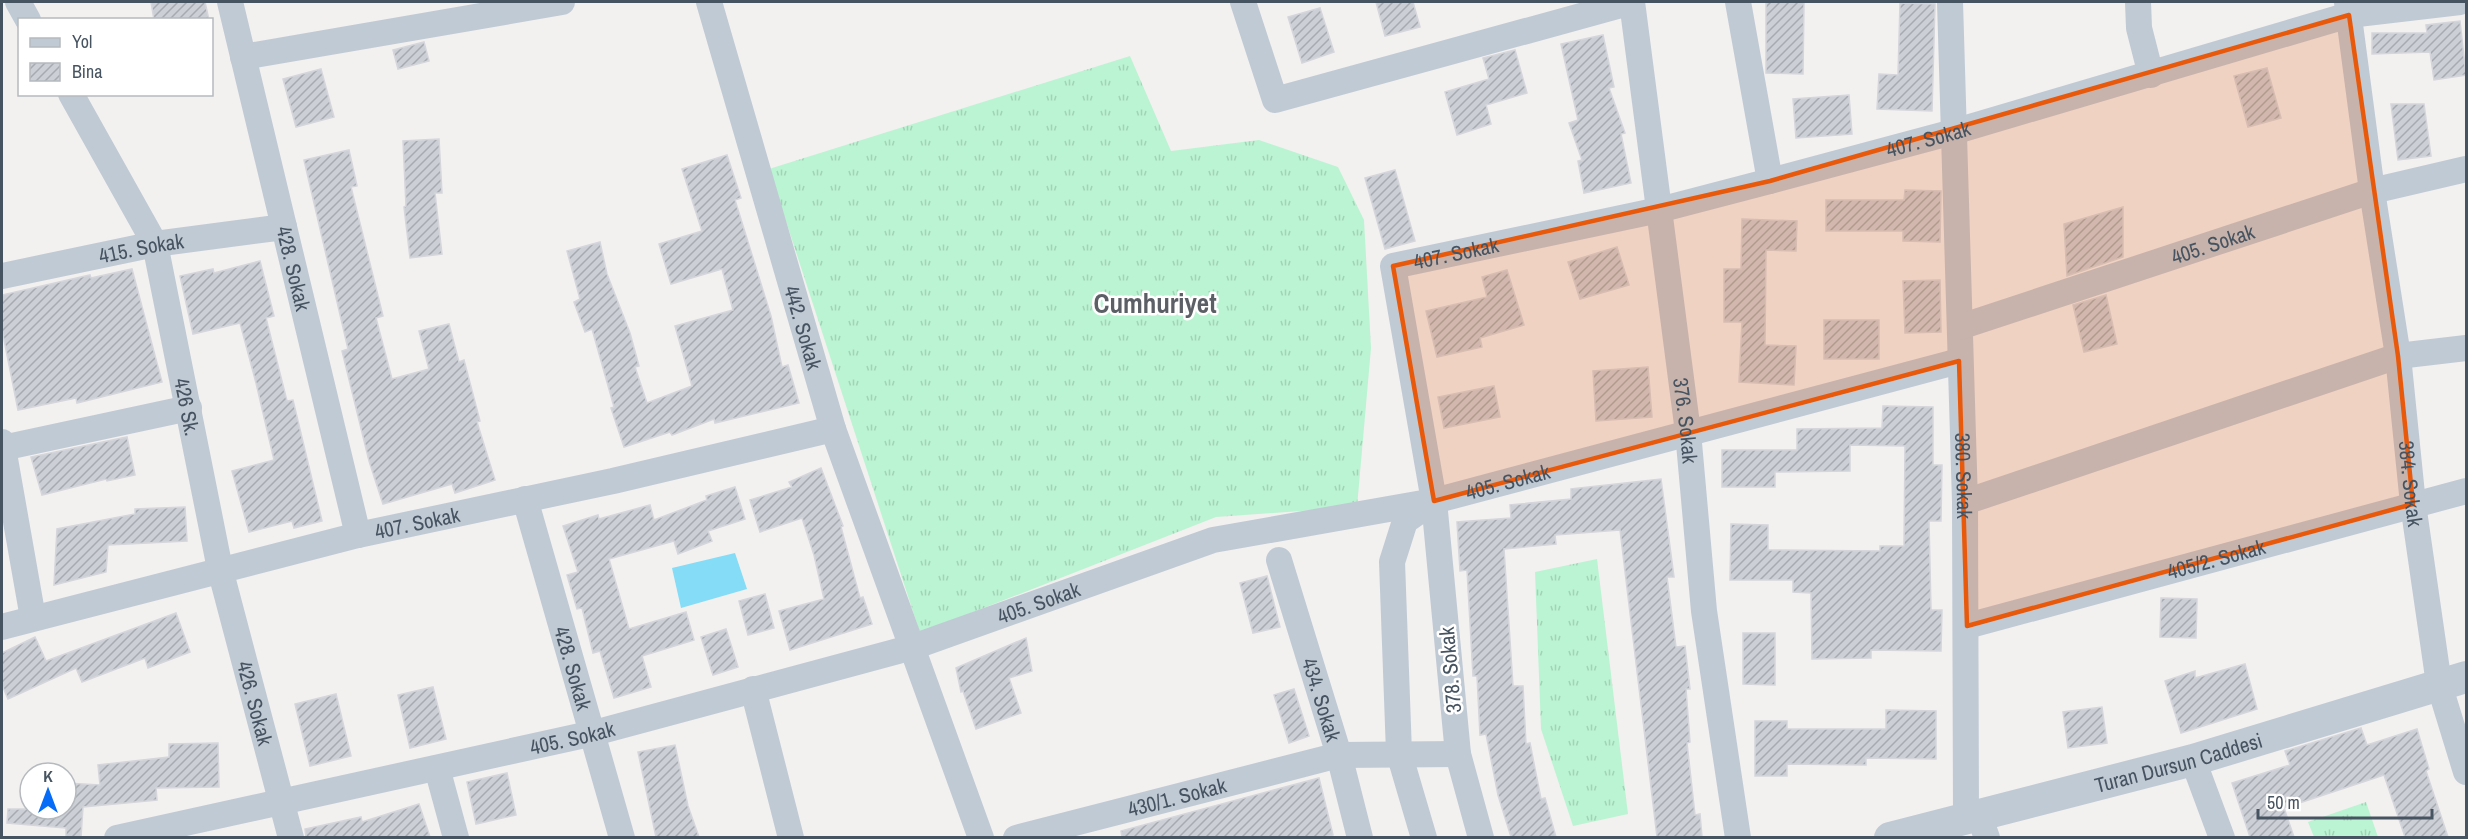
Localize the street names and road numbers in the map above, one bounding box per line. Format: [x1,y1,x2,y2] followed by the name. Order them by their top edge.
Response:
[1883,113,1974,164] street label: 407. Sokak
[2167,216,2258,271] street label: 405. Sokak
[270,223,318,314] street label: 428. Sokak
[96,226,186,270] street label: 415. Sokak
[1411,230,1501,276] street label: 407. Sokak
[778,282,830,373] street label: 442. Sokak
[168,375,208,438] street label: 426 Sk.
[1667,376,1705,465] street label: 376. Sokak
[1948,432,1980,519] street label: 380. Sokak
[2392,439,2431,529] street label: 384. Sokak
[1462,456,1553,506] street label: 405. Sokak
[372,499,463,546] street label: 407. Sokak
[2164,531,2269,586] street label: 405/2. Sokak
[993,574,1084,630] street label: 405. Sokak
[548,623,599,714] street label: 428. Sokak
[1432,625,1468,714] street label: 378. Sokak
[1295,654,1349,745] street label: 434. Sokak
[230,658,281,749] street label: 426. Sokak
[527,714,618,761] street label: 405. Sokak
[2091,725,2266,799] street label: Turan Dursun Caddesi
[1124,770,1229,823] street label: 430/1. Sokak

